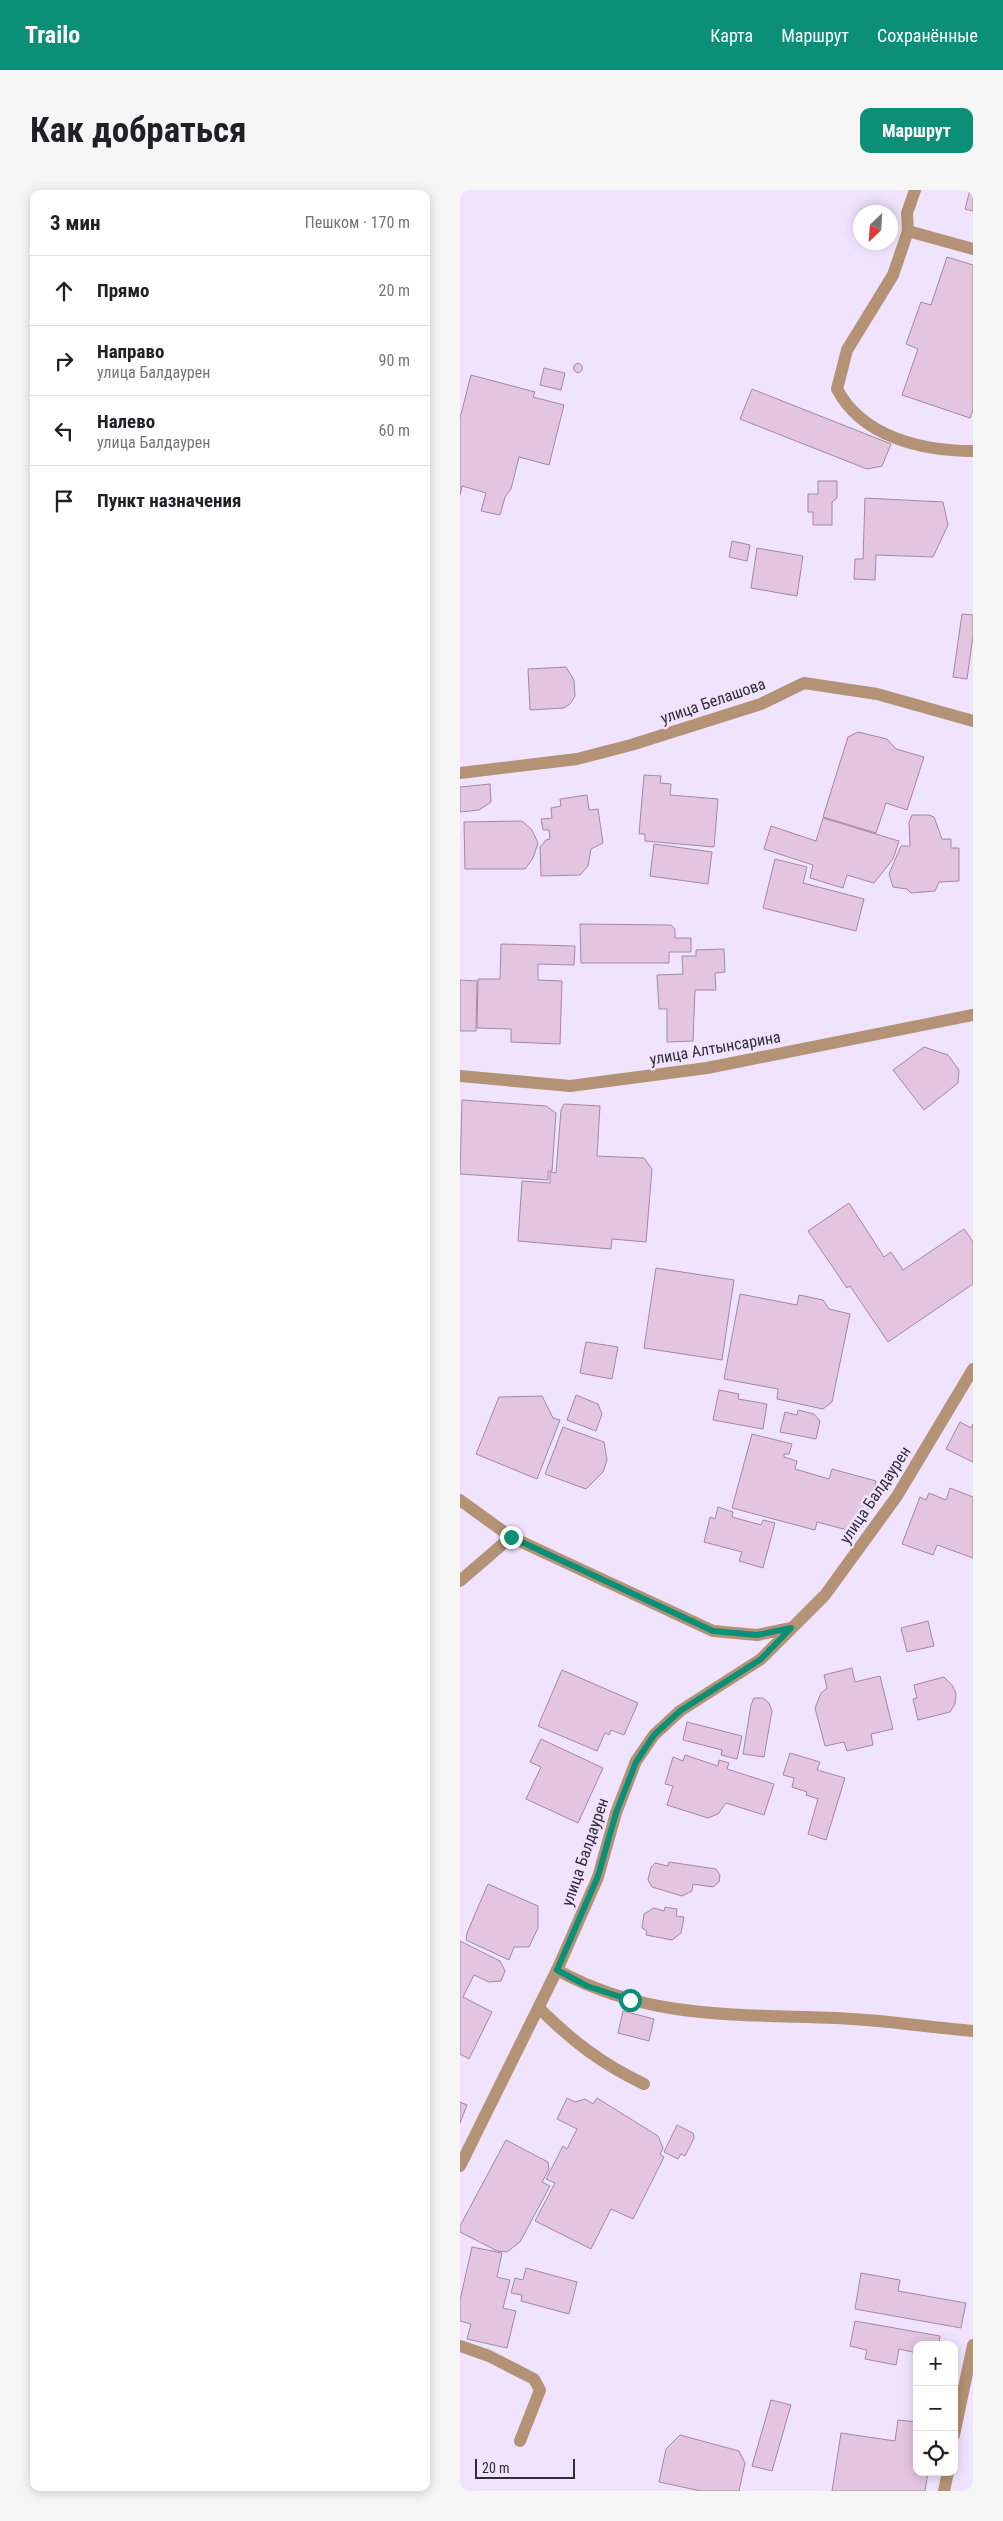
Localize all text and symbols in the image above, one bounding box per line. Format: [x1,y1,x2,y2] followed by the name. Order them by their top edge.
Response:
[25,21,80,49] text: Trailo
[710,25,753,46] text: Карта
[781,25,849,46] text: Маршрут
[877,25,978,46] text: Сохранённые
[860,108,973,153] button: Маршрут
[30,110,246,151] text: Как добраться
[853,205,898,250] north arrow
[50,211,100,235] text: 3 мин
[305,213,410,232] text: Пешком · 170 m
[50,277,78,305] icon: ahead
[97,279,150,302] text: Прямо
[378,281,410,300] text: 20 m
[97,340,164,363] text: Направо
[50,347,78,375] icon: right
[378,351,410,370] text: 90 m
[97,363,210,382] text: улица Балдаурен
[97,410,155,433] text: Налево
[50,417,78,445] icon: left
[378,421,410,440] text: 60 m
[97,433,210,452] text: улица Балдаурен
[50,487,78,515] icon: arrive
[97,489,241,512] text: Пункт назначения
[658,674,768,728] street label: улица Белашова
[648,1027,782,1069] street label: улица Алтынсарина
[835,1443,915,1547] street label: улица Балдаурен
[500,1526,523,1549] route end
[558,1795,612,1909] street label: улица Балдаурен
[619,1989,642,2012] route start
[913,2341,958,2476] map controls
[913,2341,958,2386] button: +
[913,2386,958,2431] button: −
[913,2431,958,2476] button: locate
[475,2456,575,2479] scale bar
[482,2460,510,2476] text: 20 m

